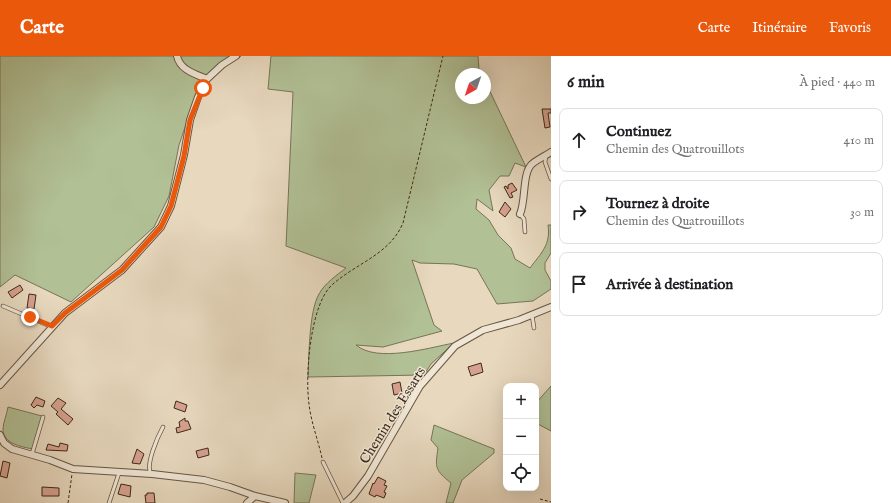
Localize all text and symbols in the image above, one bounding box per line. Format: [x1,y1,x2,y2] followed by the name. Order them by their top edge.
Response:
[20,16,64,40] text: Carte
[698,19,730,37] text: Carte
[752,19,807,37] text: Itinéraire
[829,19,871,37] text: Favoris
[455,68,491,104] north arrow
[567,72,605,93] text: 6 min
[800,74,875,91] text: À pied · 440 m
[194,79,212,97] route start
[606,122,671,141] text: Continuez
[568,129,590,151] icon: ahead
[844,132,874,149] text: 410 m
[606,141,744,158] text: Chemin des Quatrouillots
[606,194,709,213] text: Tournez à droite
[568,201,590,223] icon: right
[850,204,874,221] text: 30 m
[606,213,744,230] text: Chemin des Quatrouillots
[568,273,590,295] icon: arrive
[606,275,733,294] text: Arrivée à destination
[21,308,39,326] route end
[356,364,430,467] street label: Chemin des Essarts
[503,383,539,491] map controls
[503,383,539,419] button: +
[503,419,539,455] button: −
[503,455,539,491] button: locate

